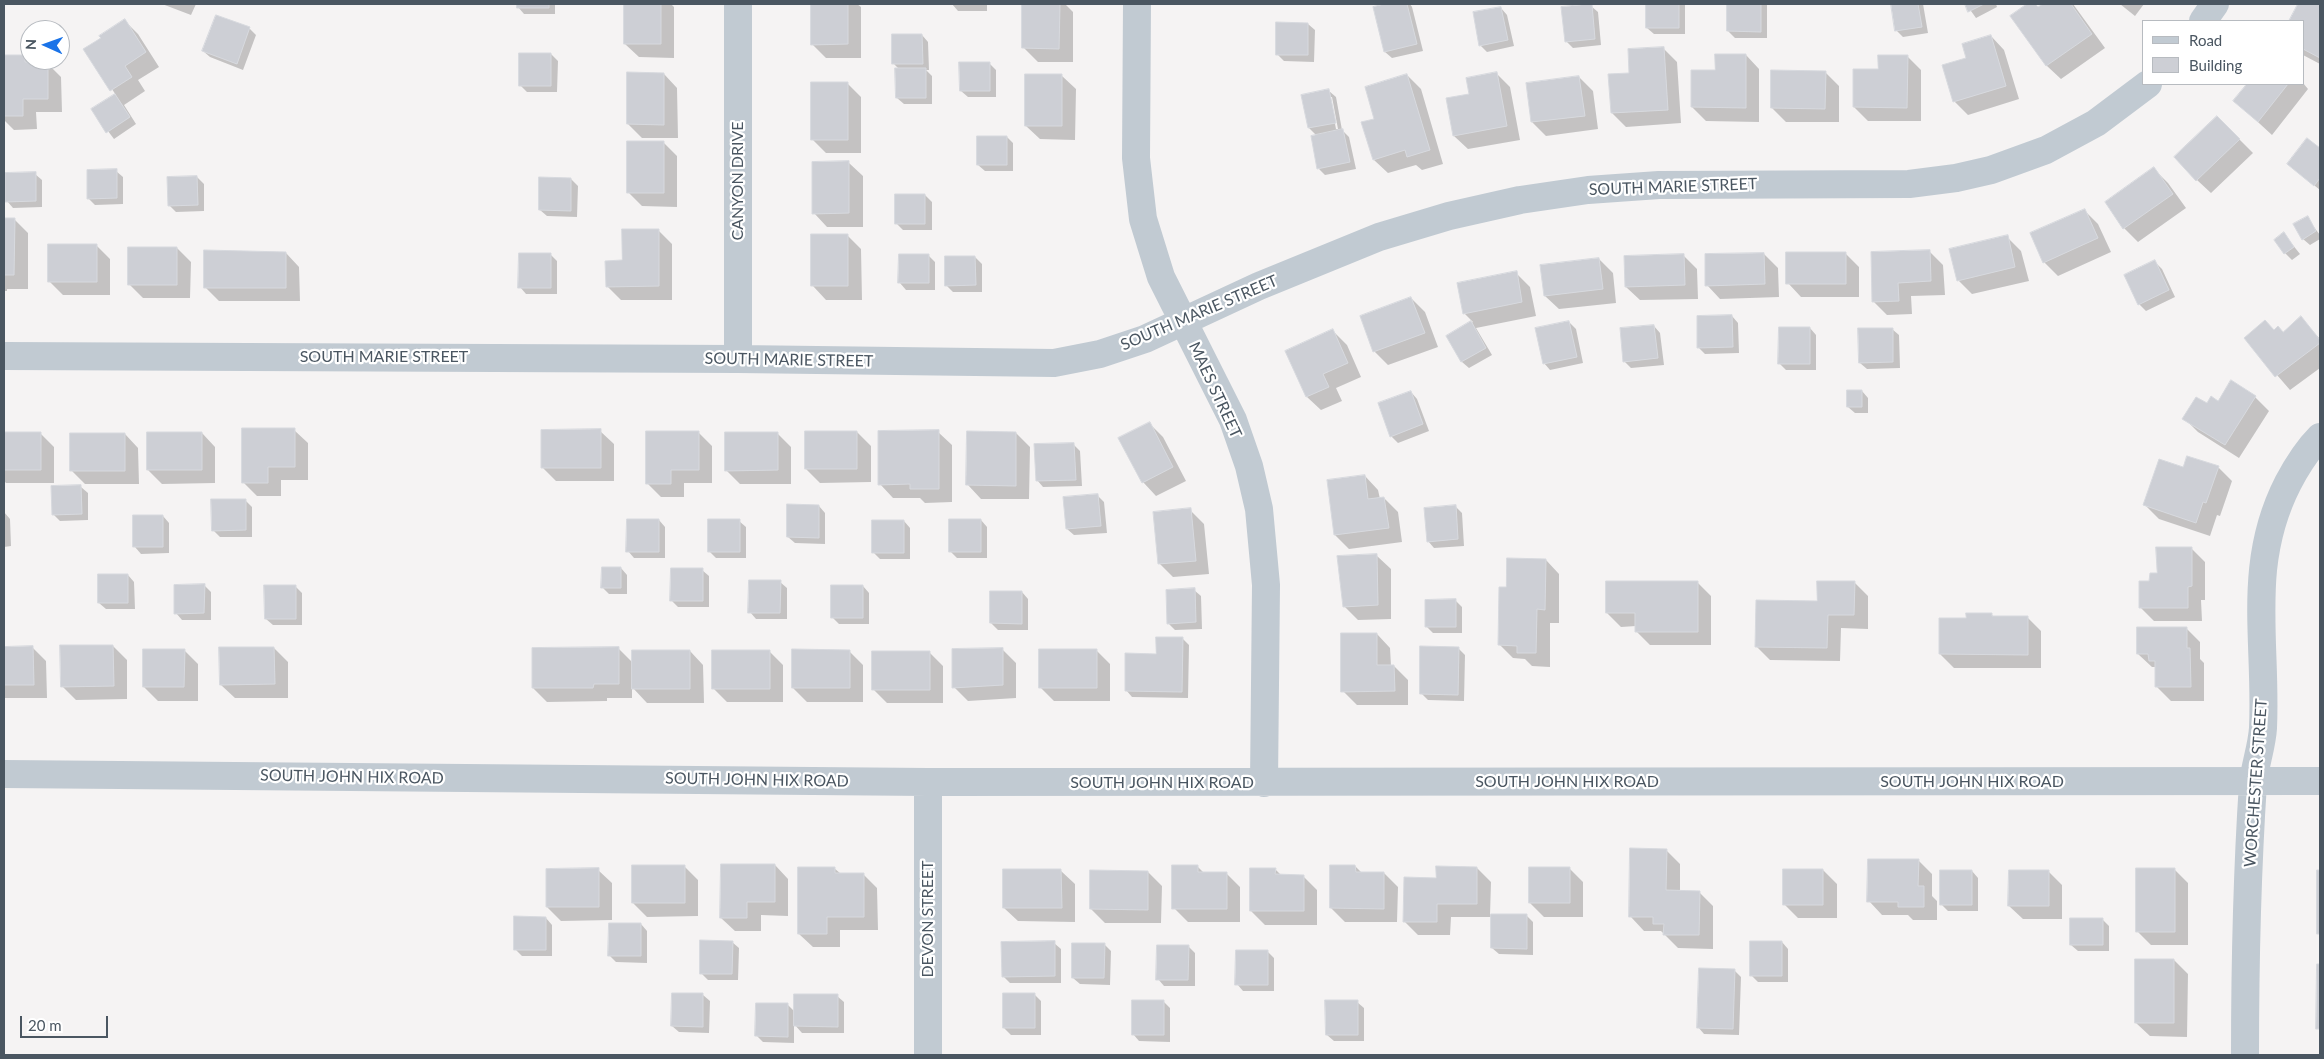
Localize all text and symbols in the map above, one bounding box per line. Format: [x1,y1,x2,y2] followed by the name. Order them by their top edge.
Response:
[20,20,70,70] north arrow
[2142,20,2304,85] legend
[2189,31,2222,49] text: Road
[22,39,39,50] text: N
[2189,56,2242,74] text: Building
[728,122,748,240] street label: CANYON DRIVE
[1588,174,1758,200] street label: SOUTH MARIE STREET
[1118,271,1280,355] street label: SOUTH MARIE STREET
[1184,339,1246,441] street label: MAES STREET
[300,347,468,367] street label: SOUTH MARIE STREET
[705,349,873,371] street label: SOUTH MARIE STREET
[2241,698,2271,868] street label: WORCHESTER STREET
[260,766,444,788] street label: SOUTH JOHN HIX ROAD
[665,769,849,791] street label: SOUTH JOHN HIX ROAD
[1475,772,1659,792] street label: SOUTH JOHN HIX ROAD
[1880,772,2064,792] street label: SOUTH JOHN HIX ROAD
[1070,773,1254,793] street label: SOUTH JOHN HIX ROAD
[918,860,938,978] street label: DEVON STREET
[22,1006,110,1038] scale bar
[28,1016,62,1034] text: 20 m

